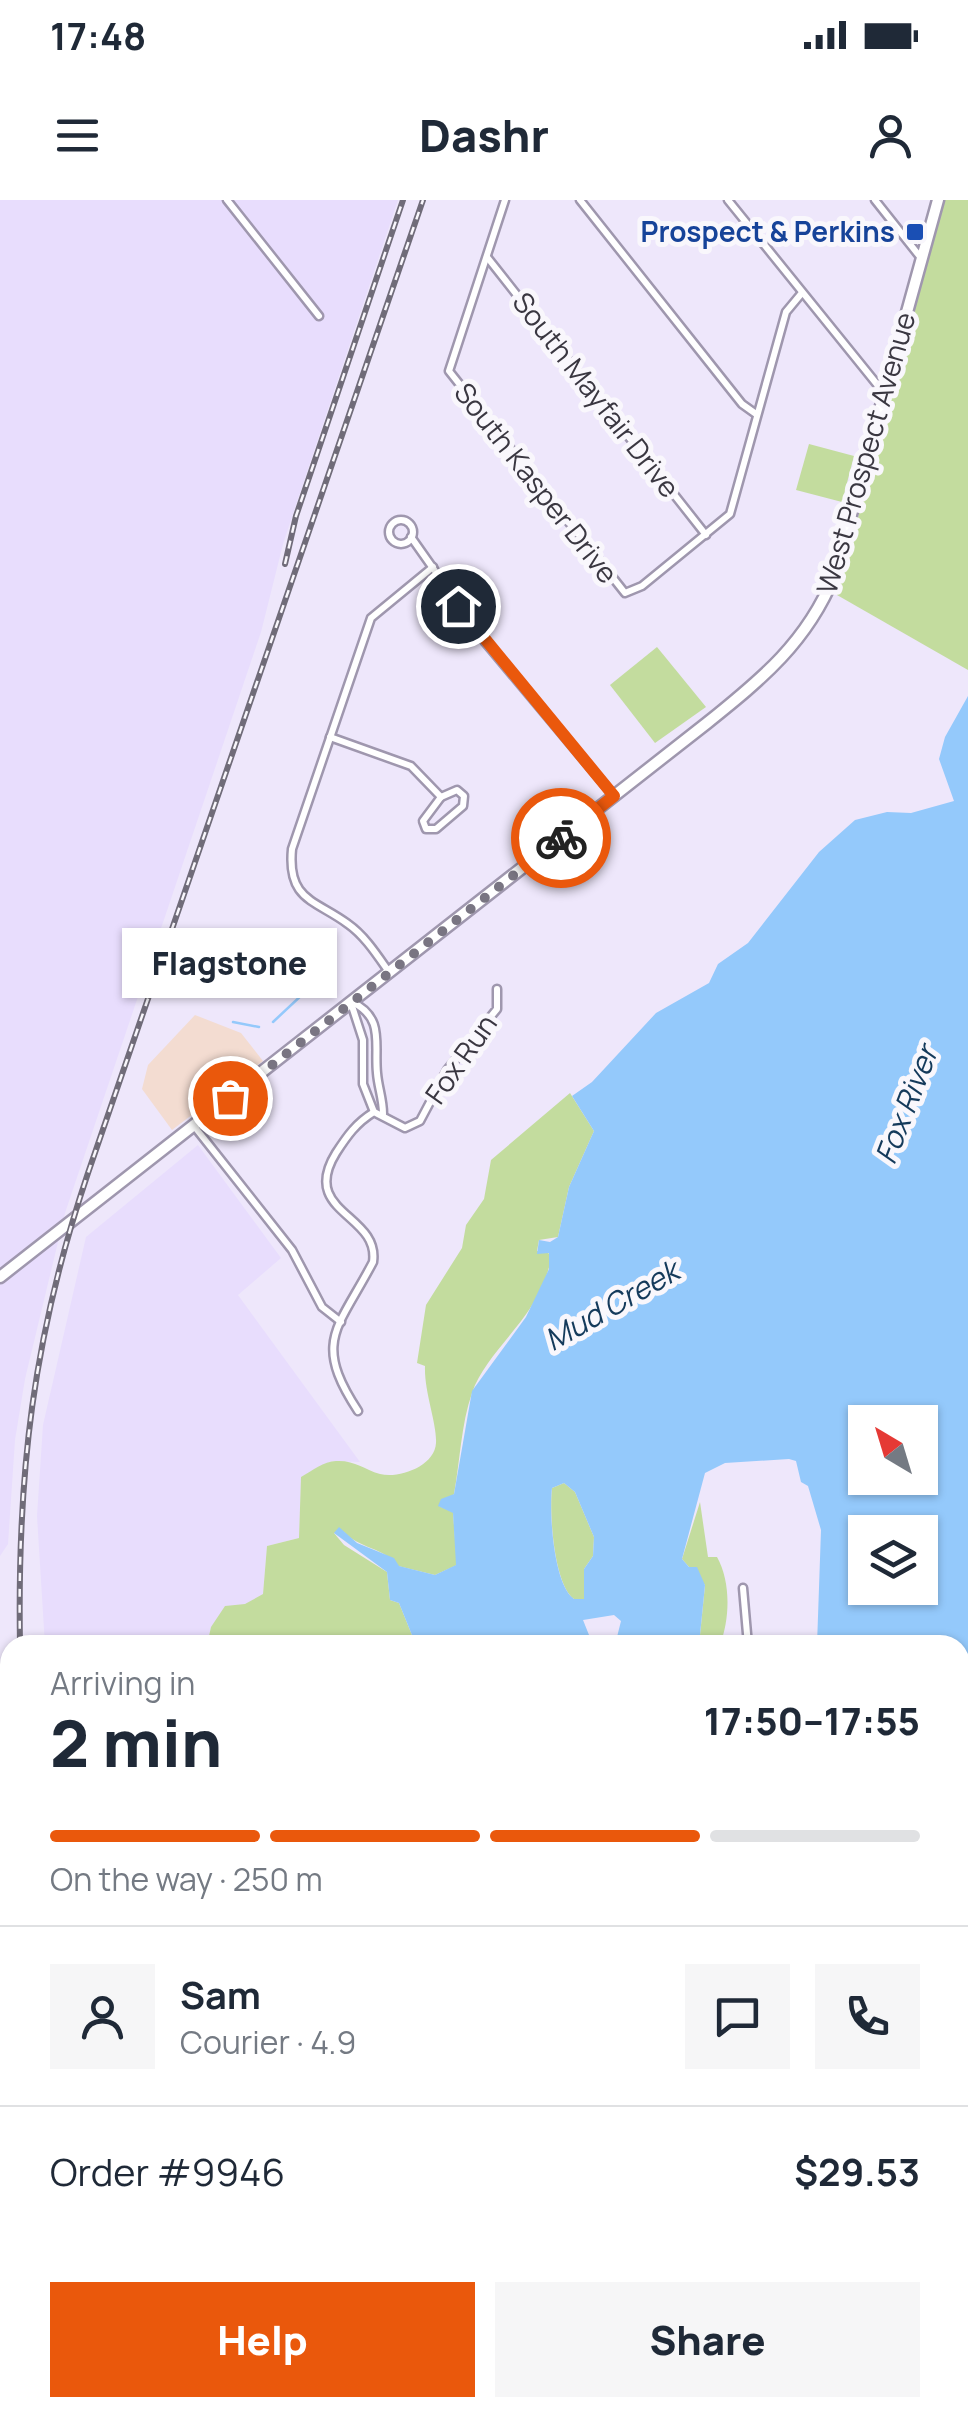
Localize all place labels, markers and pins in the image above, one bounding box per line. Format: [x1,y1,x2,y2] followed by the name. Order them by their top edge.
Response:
[641,212,895,250] place label: Prospect & Perkins
[904,221,926,243] marker: Prospect & Perkins
[416,564,501,649] pin
[122,928,338,998] callout: Flagstone
[188,1056,273,1141] pin

